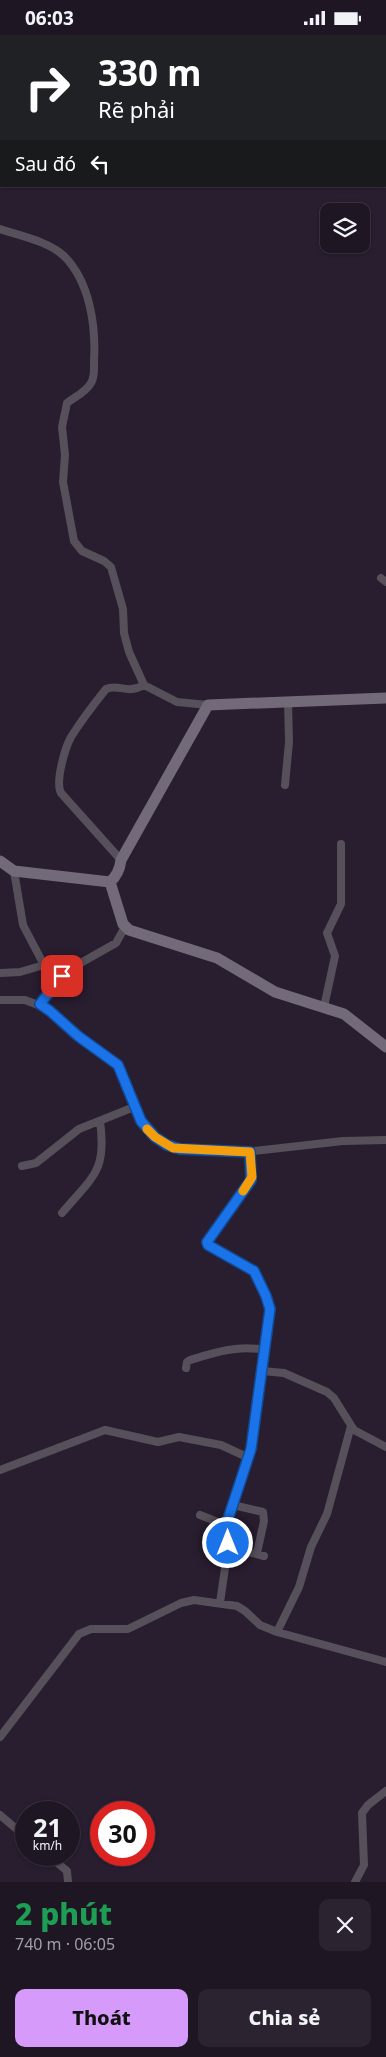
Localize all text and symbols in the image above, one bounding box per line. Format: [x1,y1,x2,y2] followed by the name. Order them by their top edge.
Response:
[25,5,74,31] text: 06:03
[98,49,201,96] text: 330 m
[15,55,80,120] icon: right
[98,94,175,124] text: Rẽ phải
[86,150,114,178] icon: left
[15,151,76,177] text: Sau đó
[320,203,370,253] map controls
[320,203,370,253] button: layers
[41,955,83,997] pin
[48,962,76,990] icon: arrive
[201,1516,253,1568] position arrow
[90,1801,155,1866] speed limit sign: 30
[33,1810,62,1844] text: 21
[33,1837,62,1854] text: km/h
[15,1893,112,1934] text: 2 phút
[319,1899,371,1951] button: close
[15,1933,115,1955] text: 740 m · 06:05
[15,1989,188,2047] button: Thoát
[198,1989,371,2047] button: Chia sẻ

